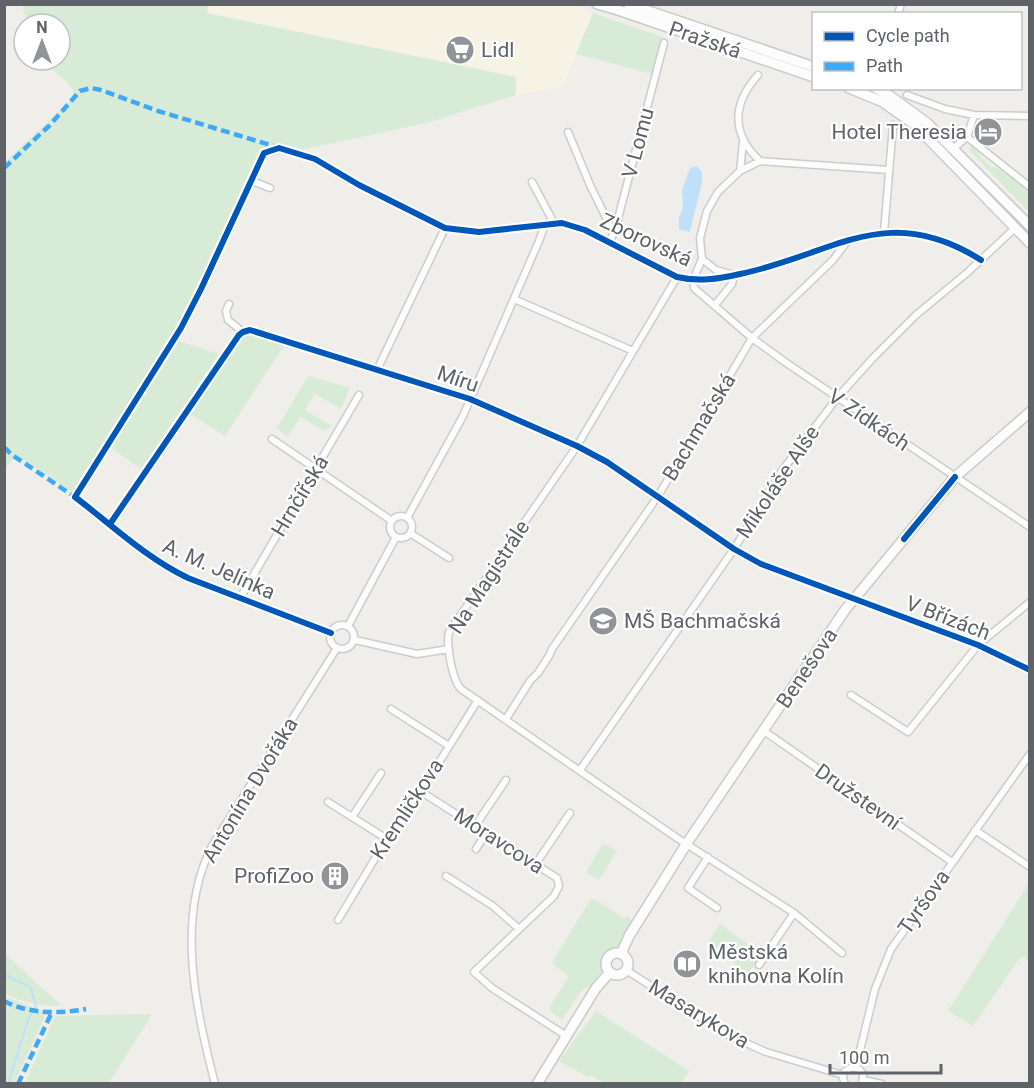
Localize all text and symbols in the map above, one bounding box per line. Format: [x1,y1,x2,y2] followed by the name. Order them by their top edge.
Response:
[12,12,72,72] north arrow
[812,12,1022,90] legend
[666,16,744,64] street label: Pražská
[36,18,48,37] text: N
[866,25,950,46] text: Cycle path
[444,34,476,66] supermarket icon: Lidl
[481,38,514,62] place label: Lidl
[866,55,903,76] text: Path
[617,105,659,181] street label: V Lomu
[972,116,1004,148] hotel icon: Hotel Theresia
[831,120,967,144] place label: Hotel Theresia
[596,208,696,272] street label: Zborovská
[434,361,482,397] street label: Míru
[658,369,740,485] street label: Bachmačská
[824,384,914,456] street label: V Zídkách
[732,421,824,543] street label: Mikoláše Alše
[267,451,333,541] street label: Hrnčířská
[443,516,535,638] street label: Na Magistrále
[159,534,279,604] street label: A. M. Jelínka
[902,591,994,645] street label: V Břízách
[587,605,619,637] school or university icon: MŠ Bachmačská
[624,609,781,633] place label: MŠ Bachmačská
[772,624,842,712] street label: Benešova
[197,713,303,867] street label: Antonína Dvořáka
[366,754,448,864] street label: Kremličkova
[811,759,906,836] street label: Družstevní
[449,803,549,879] street label: Moravcova
[319,860,351,892] building icon: ProfiZoo
[234,864,314,888] place label: ProfiZoo
[893,865,955,939] street label: Tyršova
[708,940,844,988] place label: Městská knihovna Kolín
[671,948,703,980] library icon: Městská knihovna Kolín
[644,975,754,1053] street label: Masarykova
[830,1037,941,1075] scale bar
[839,1047,890,1068] text: 100 m

